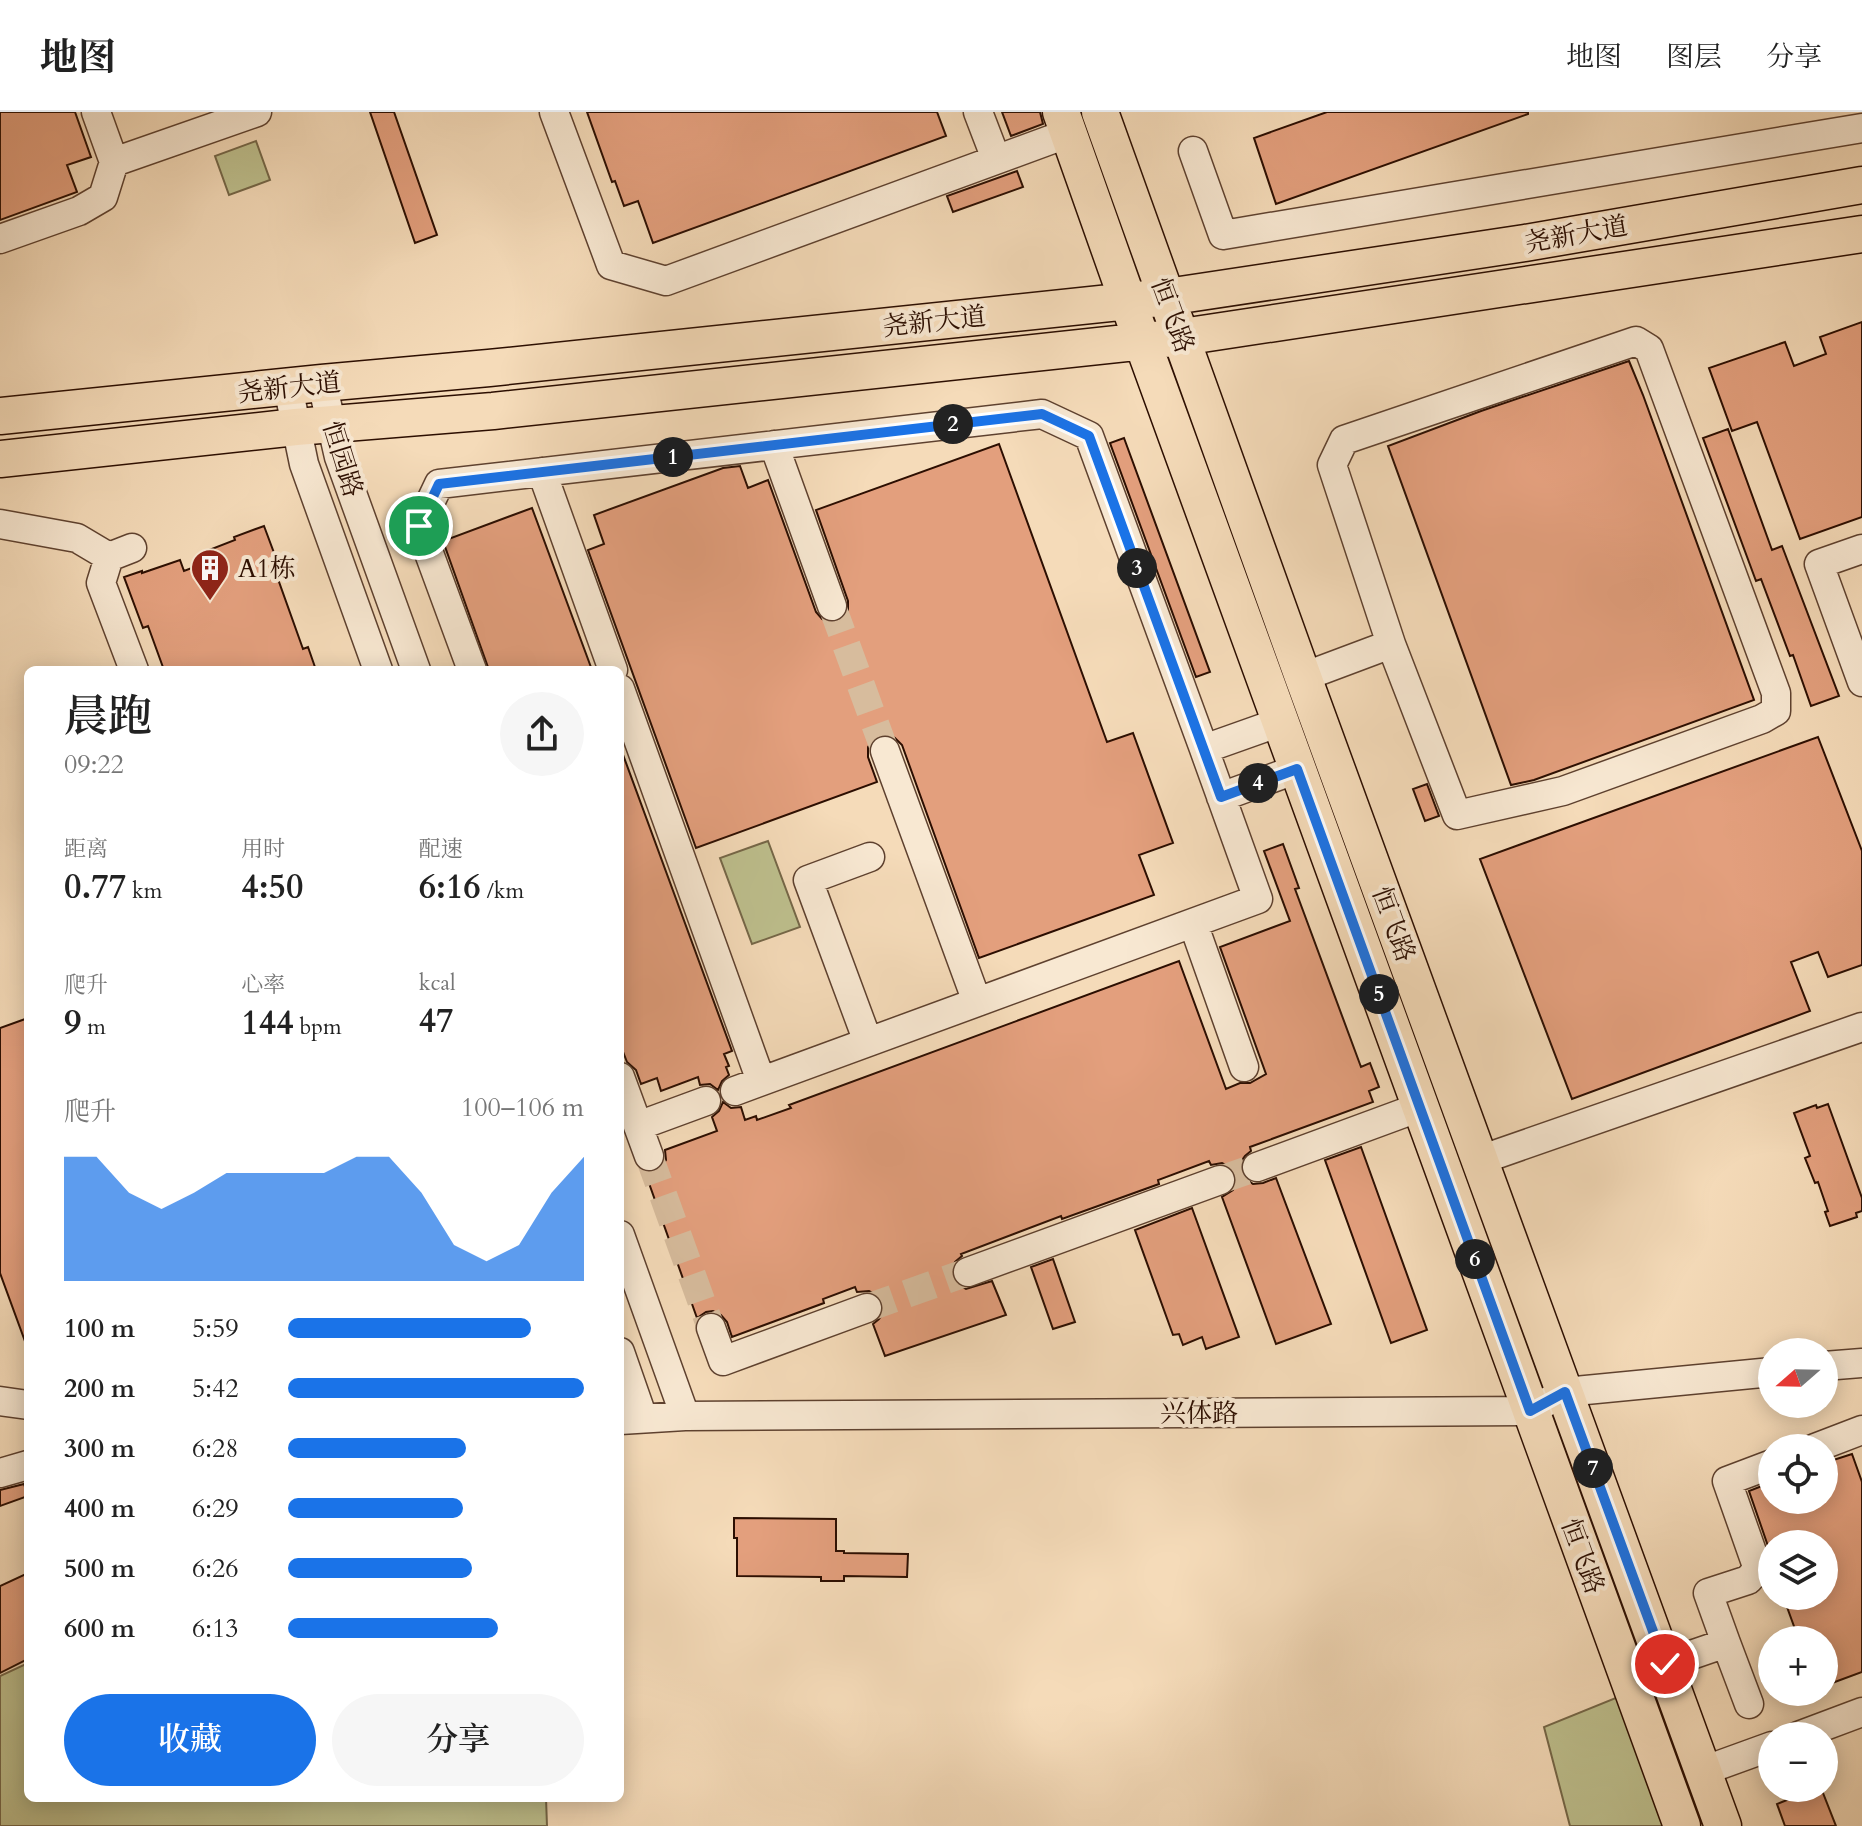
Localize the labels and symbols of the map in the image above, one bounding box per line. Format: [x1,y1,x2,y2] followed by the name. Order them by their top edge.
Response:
[1522,208,1630,261] street label: 尧新大道
[1143,273,1202,358] street label: 恒飞路
[881,299,988,344] street label: 尧新大道
[236,365,343,410] street label: 尧新大道
[933,404,973,444] pin: 2
[314,417,371,502] street label: 恒园路
[653,437,693,477] pin: 1
[385,492,453,560] pin
[189,547,231,602] building icon: A1栋
[1117,548,1157,588] pin: 3
[238,551,296,586] place label: A1栋
[1238,763,1278,803] pin: 4
[1364,882,1423,967] street label: 恒飞路
[1359,974,1399,1014] pin: 5
[1455,1239,1495,1279] pin: 6
[1758,1338,1838,1418] north arrow
[1160,1396,1238,1431] street label: 兴体路
[1573,1448,1613,1488] pin: 7
[1553,1514,1612,1599] street label: 恒飞路
[1631,1630,1699,1698] pin

